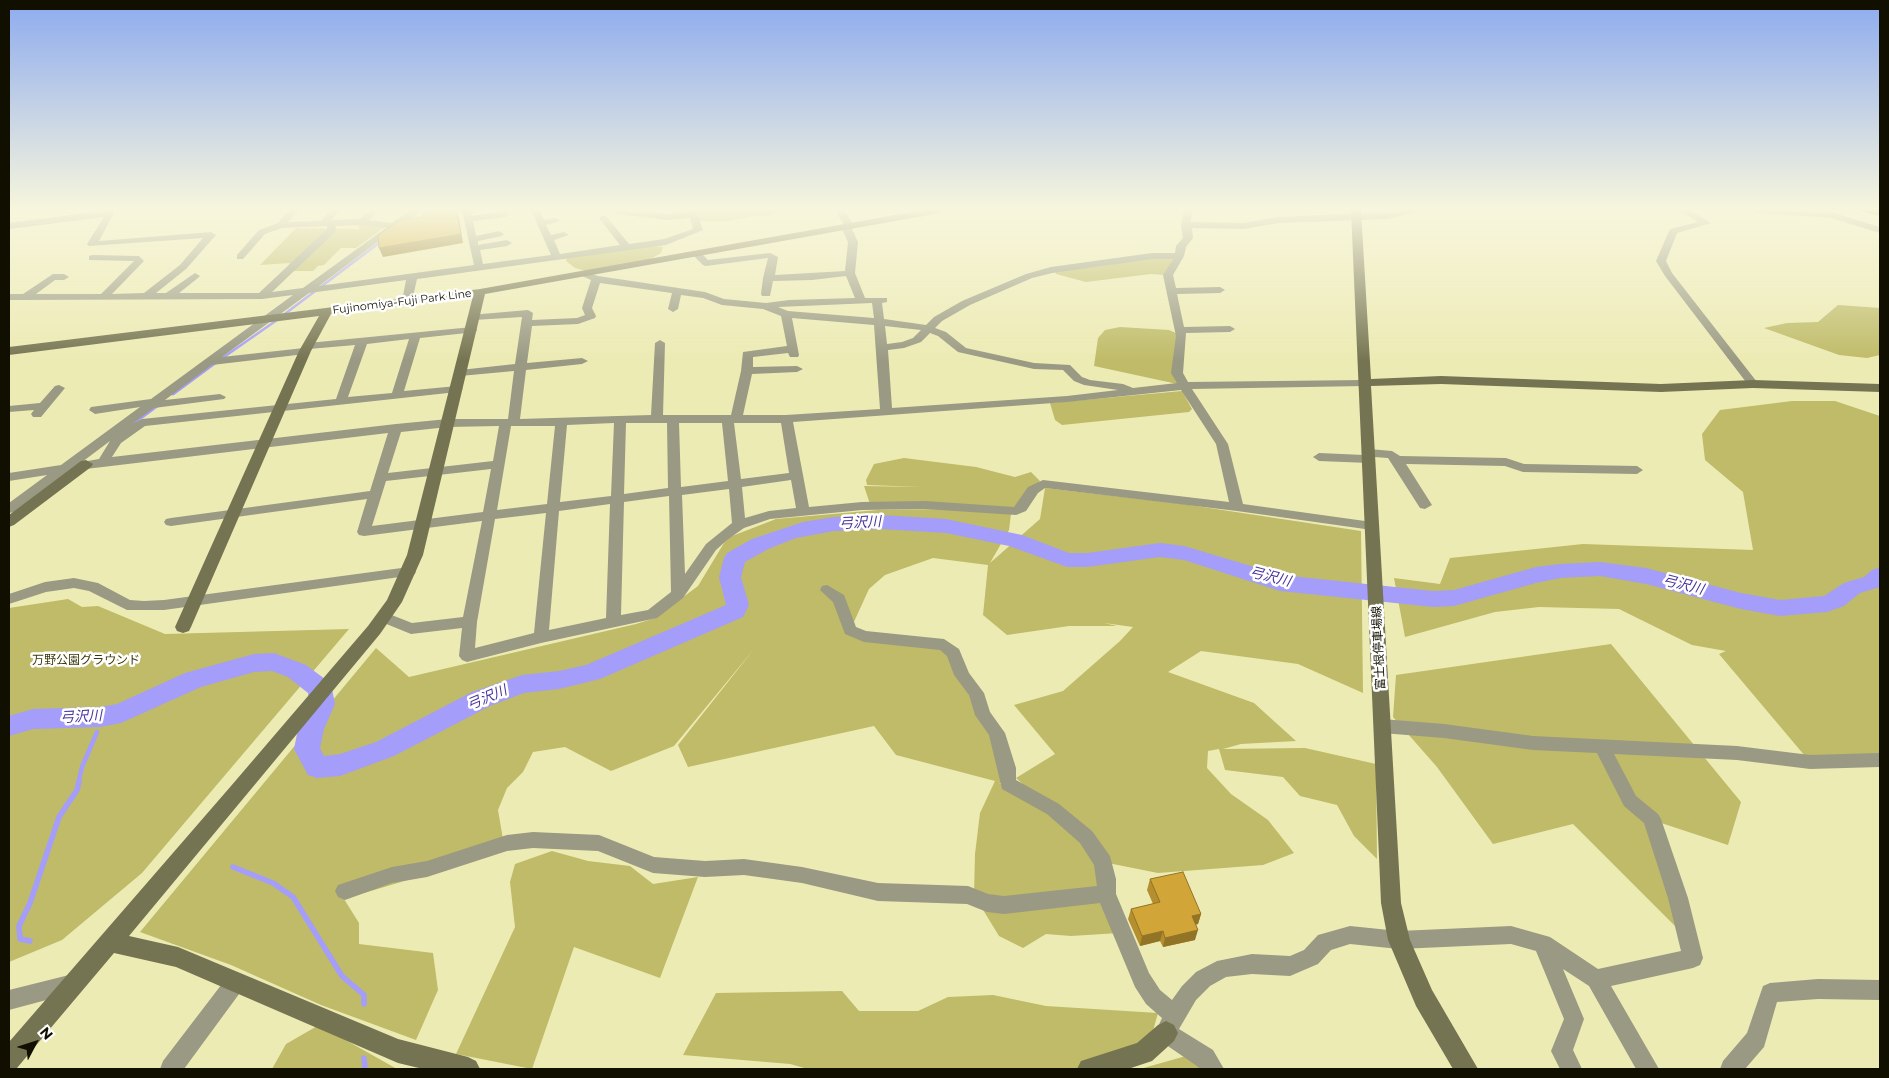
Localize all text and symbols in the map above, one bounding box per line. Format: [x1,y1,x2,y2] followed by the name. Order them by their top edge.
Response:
[332,287,472,317] street label: Fujinomiya-Fuji Park Line
[839,514,881,532] water label: 弓沢川
[1248,564,1292,590] water label: 弓沢川
[1661,572,1705,598] water label: 弓沢川
[1370,606,1388,690] street label: 富士根停車場線
[32,653,140,667] park label: 万野公園グラウンド
[464,682,510,714] water label: 弓沢川
[60,708,102,726] water label: 弓沢川
[10,1018,60,1068] north arrow
[36,1023,57,1043] text: N

